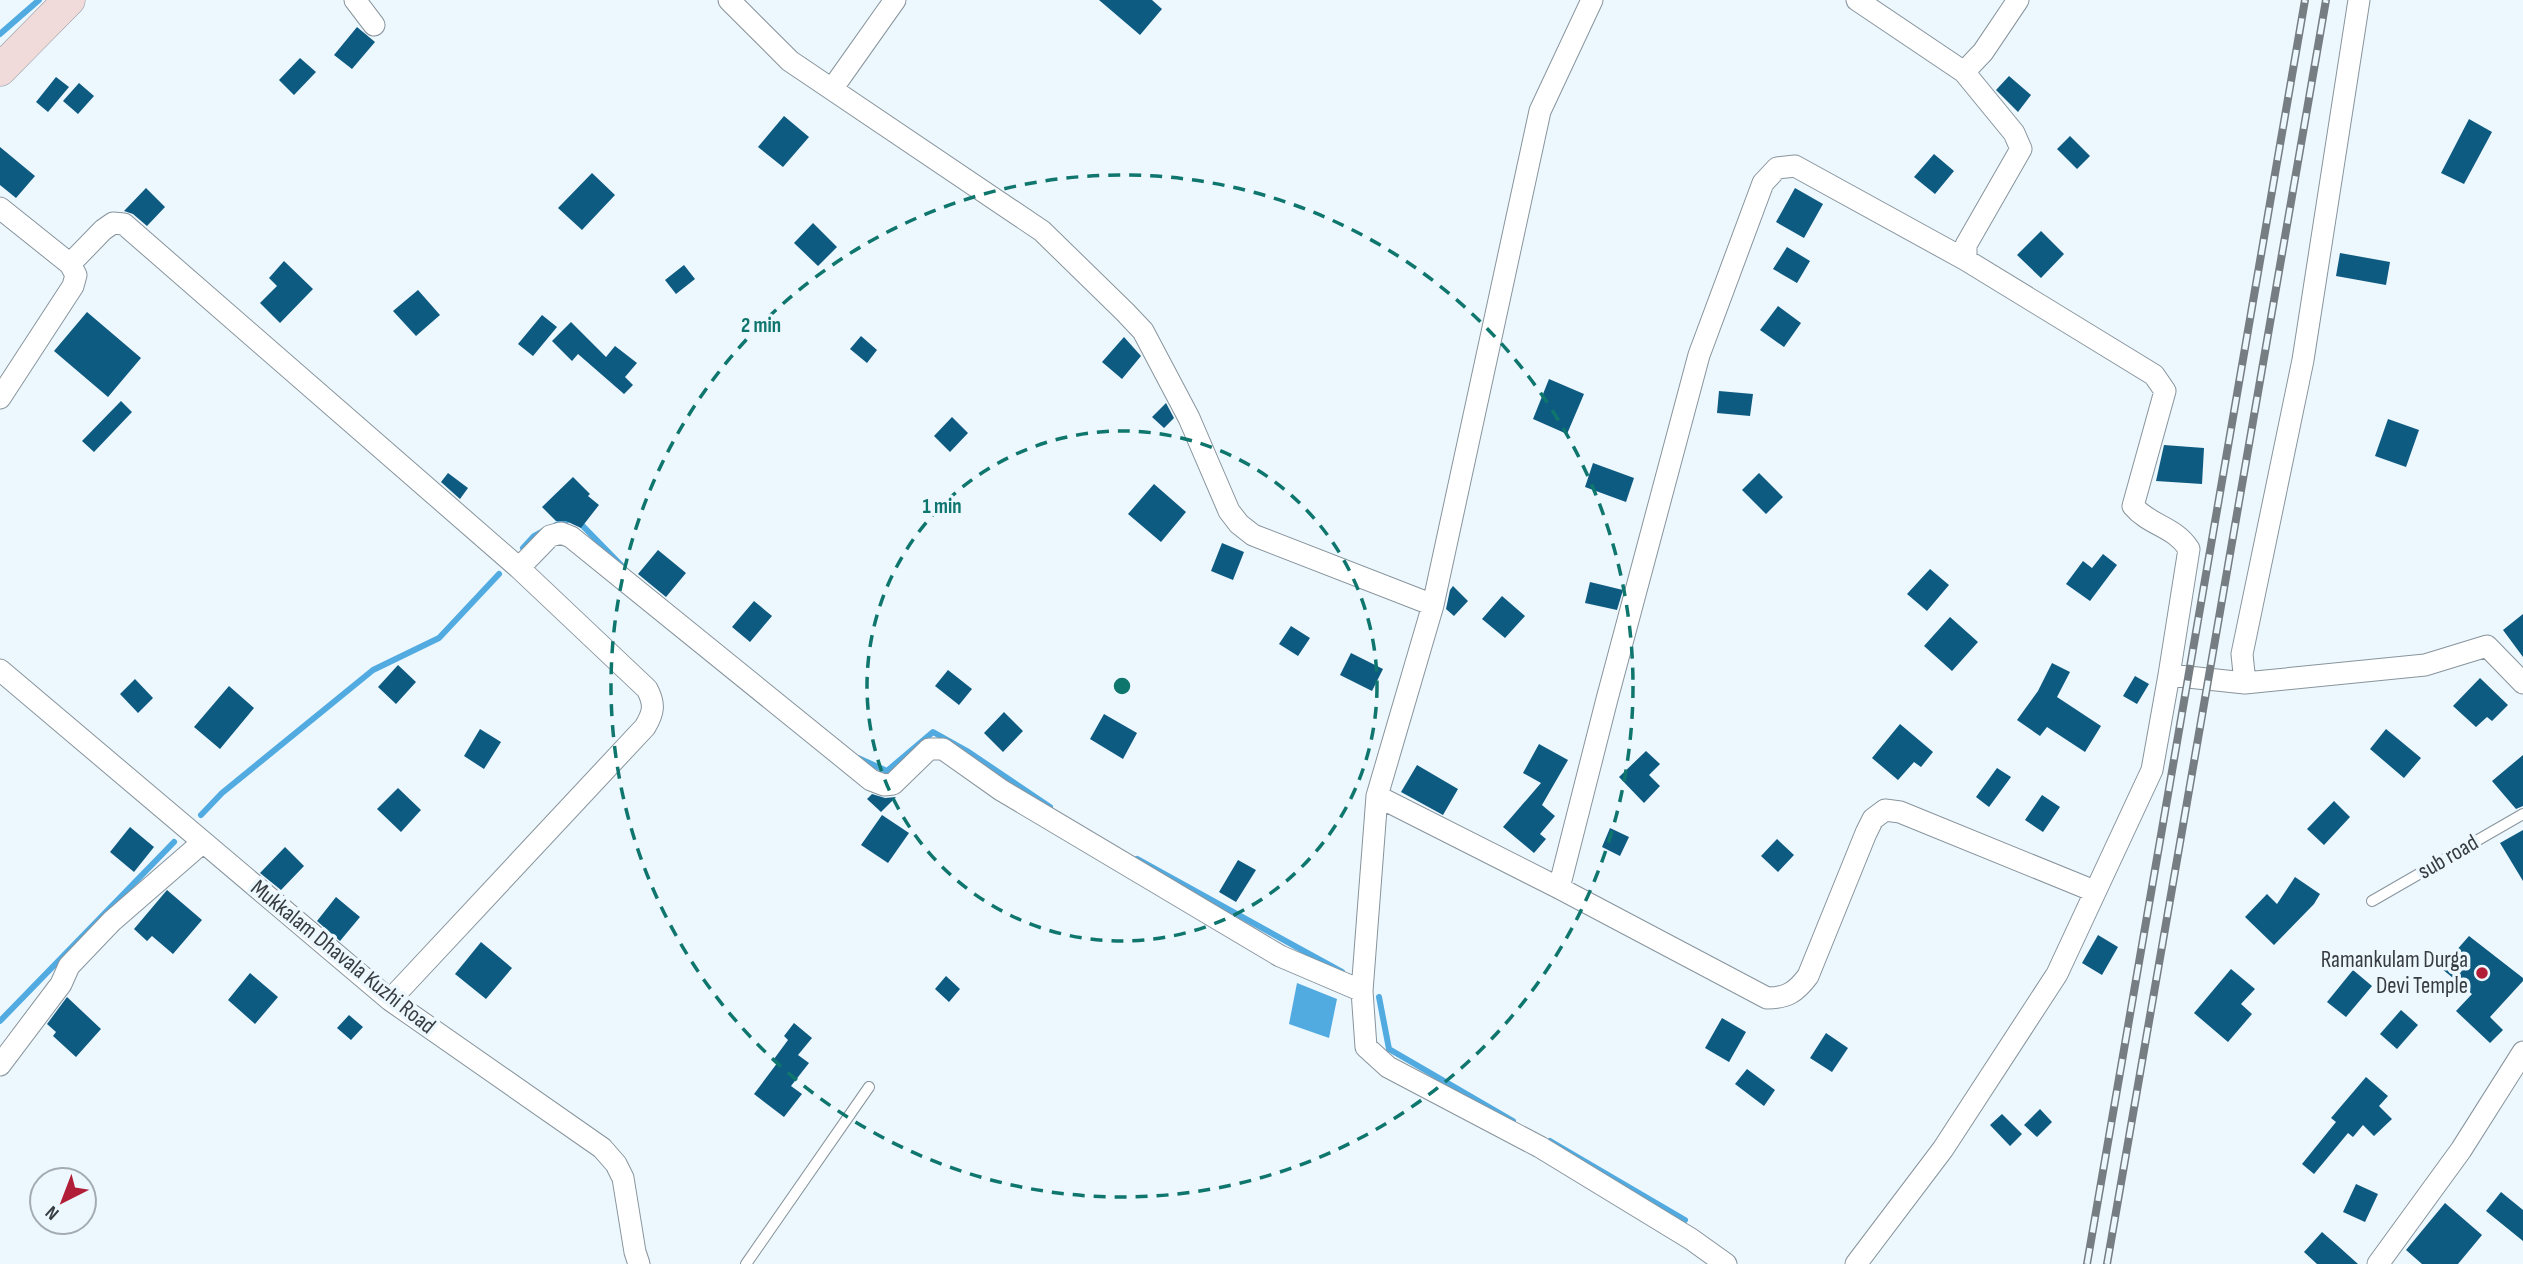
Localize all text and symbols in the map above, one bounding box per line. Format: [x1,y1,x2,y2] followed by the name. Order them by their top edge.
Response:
[741,313,781,338] text: 2 min
[922,494,962,519] text: 1 min
[1110,674,1134,698] centre of rings
[2413,829,2483,885] street label: sub road
[245,874,441,1040] street label: Mukkalam Dhavala Kuzhi Road
[2321,946,2468,1000] place label: Ramankulam Durga Devi Temple
[2474,965,2490,981] marker: Ramankulam Durga Devi Temple
[28,1166,98,1236] north arrow
[41,1201,64,1224] text: N

